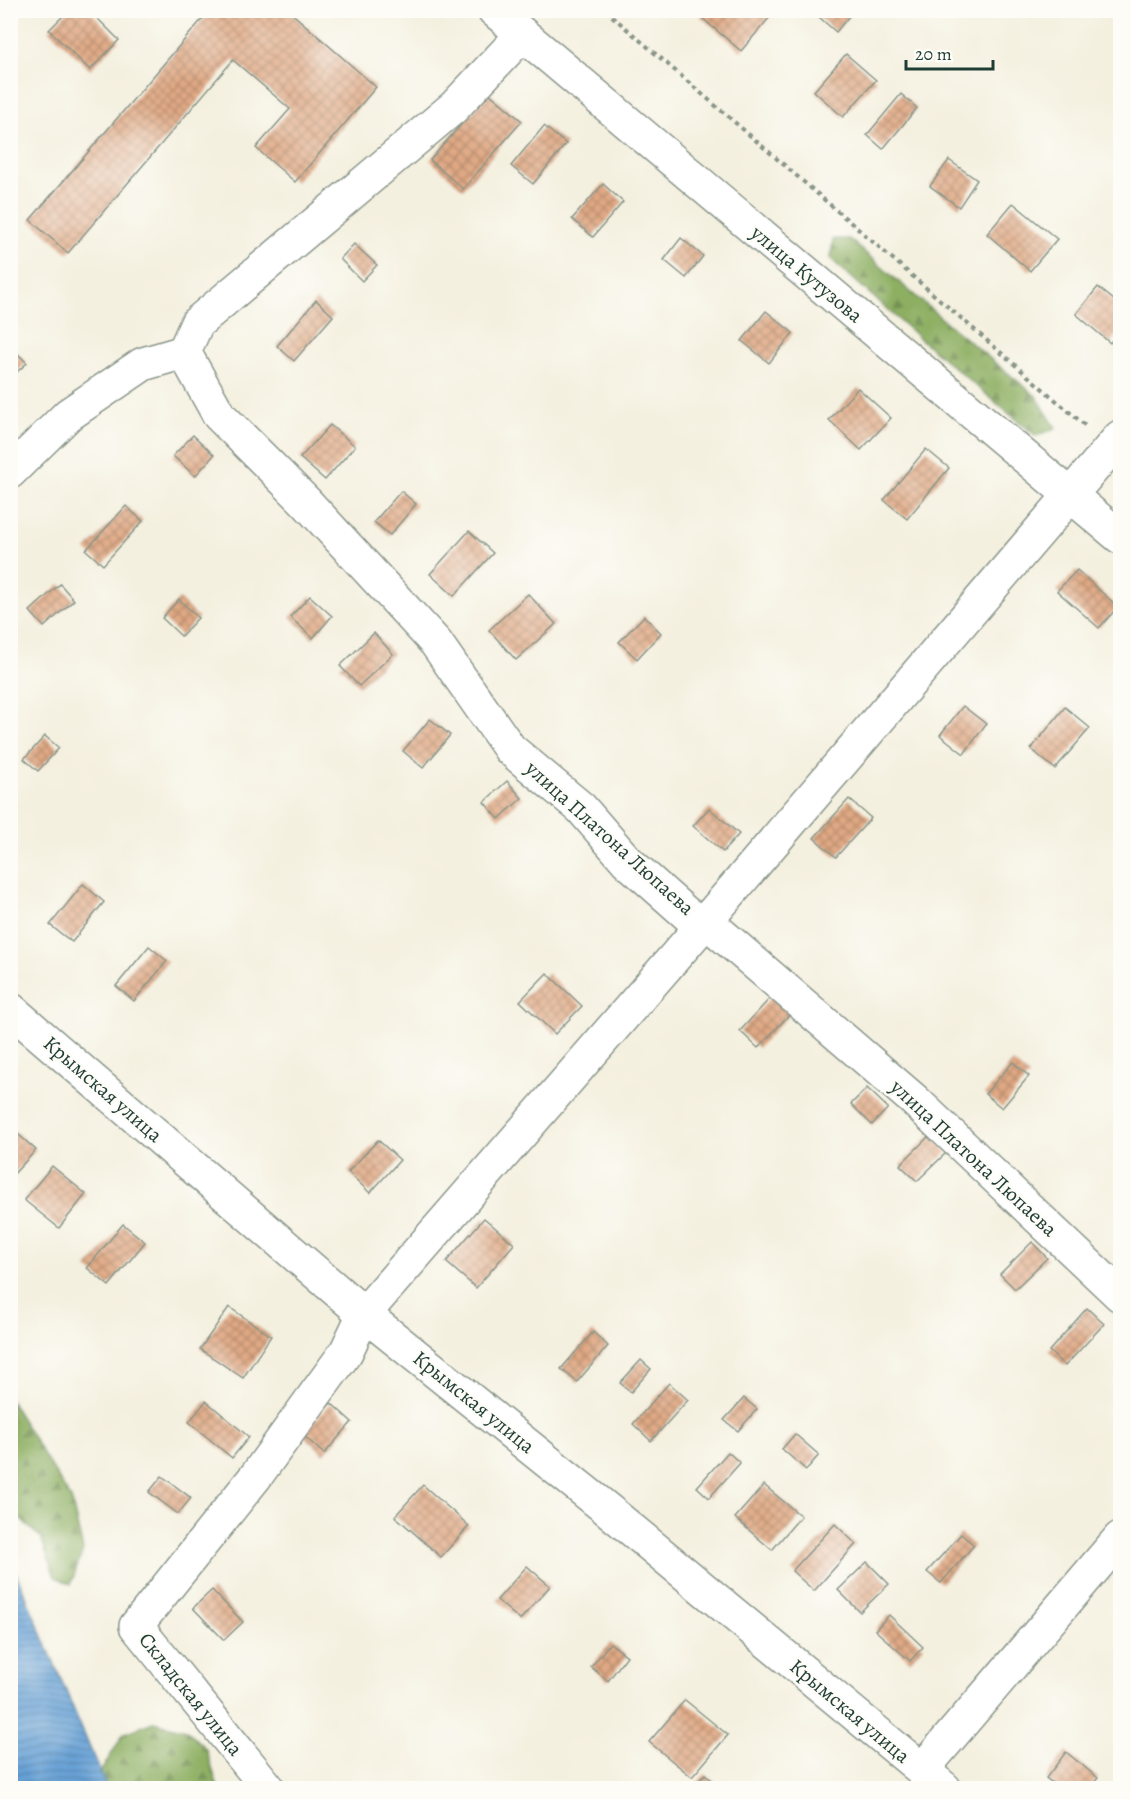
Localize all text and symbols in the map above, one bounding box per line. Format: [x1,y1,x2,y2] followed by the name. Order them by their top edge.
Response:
[906,33,993,71] scale bar
[915,42,952,66] text: 20 m
[744,218,869,329] street label: улица Кутузова
[519,754,701,922] street label: улица Платона Люпаева
[37,1029,169,1149] street label: Крымская улица
[884,1073,1064,1243] street label: улица Платона Люпаева
[407,1344,541,1460] street label: Крымская улица
[133,1626,250,1762] street label: Складская улица
[784,1652,916,1770] street label: Крымская улица

